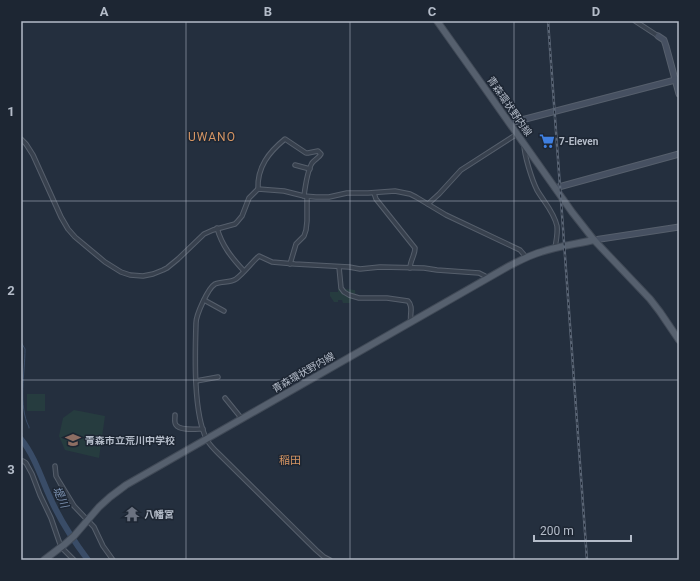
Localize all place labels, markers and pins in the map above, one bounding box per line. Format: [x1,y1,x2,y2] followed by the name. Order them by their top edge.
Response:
[538,132,556,150] supermarket icon: 7-Eleven
[559,136,599,147] place label: 7-Eleven
[64,431,82,449] school or university icon: 青森市立荒川中学校
[85,435,175,446] place label: 青森市立荒川中学校
[123,505,141,523] temple icon: 八幡宮
[144,509,174,520] place label: 八幡宮

